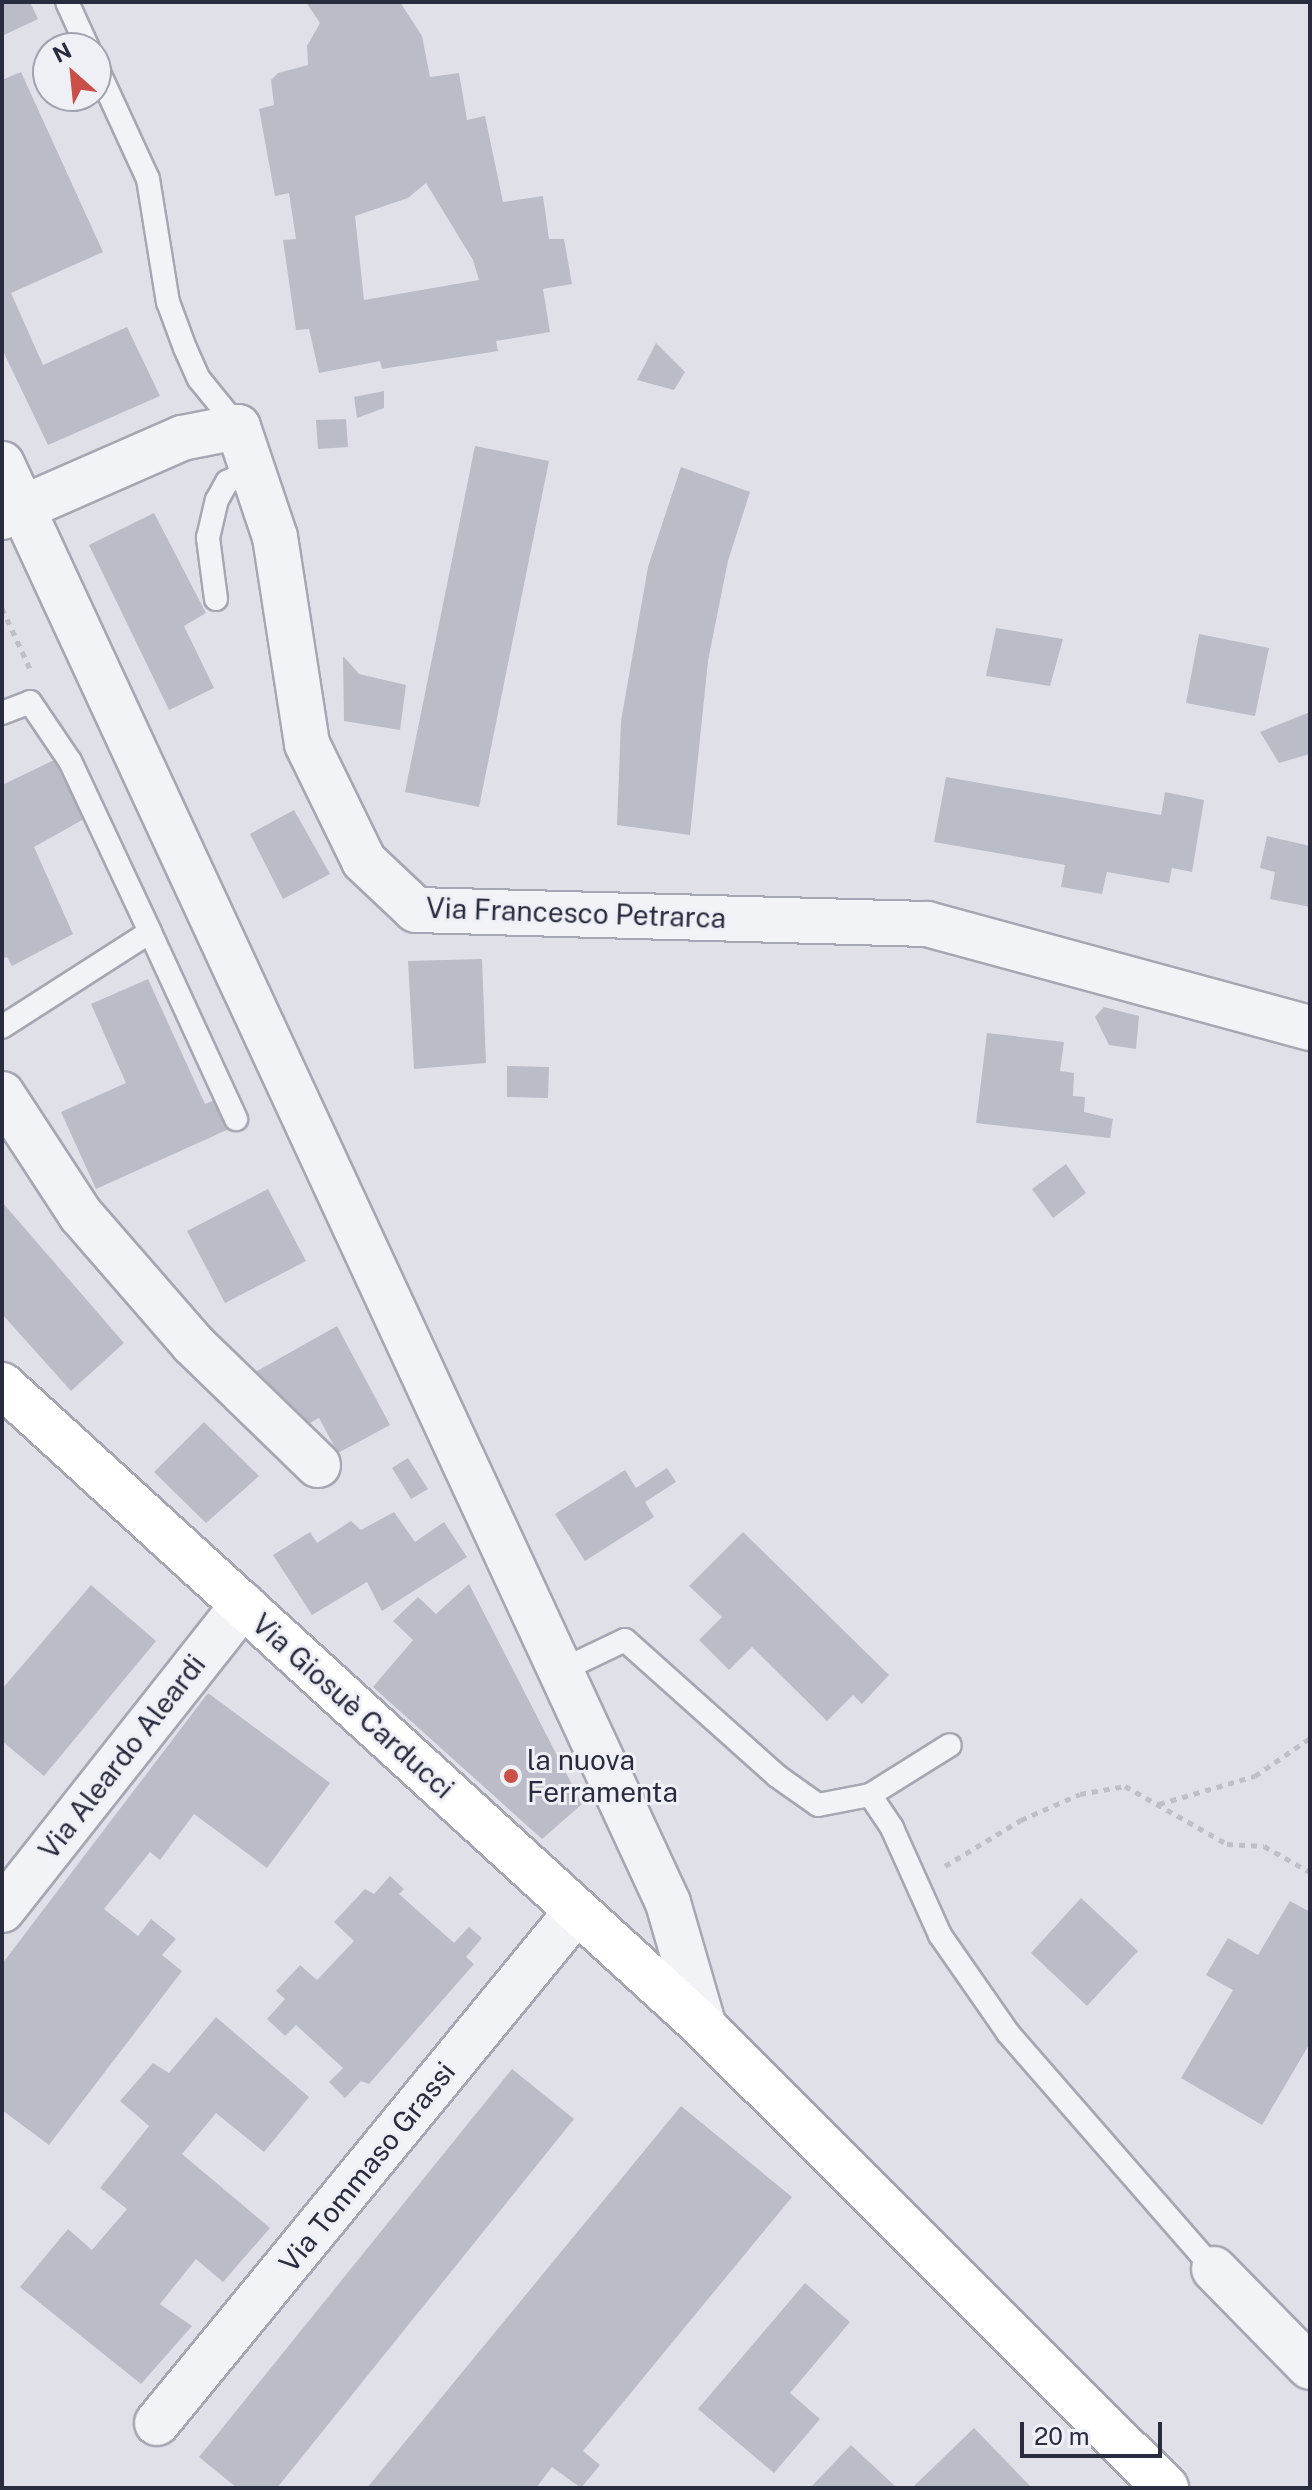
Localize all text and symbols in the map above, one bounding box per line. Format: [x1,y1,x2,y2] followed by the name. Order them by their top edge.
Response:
[32,32,112,112] north arrow
[48,37,76,68] text: N
[425,891,727,935] street label: Via Francesco Petrarca
[245,1607,461,1805] street label: Via Giosuè Carducci
[32,1648,212,1866] street label: Via Aleardo Aleardi
[527,1743,678,1809] place label: la nuova Ferramenta
[502,1767,520,1785] marker: la nuova Ferramenta
[272,2055,462,2279] street label: Via Tommaso Grassi
[1024,2406,1166,2456] scale bar
[1034,2422,1090,2450] text: 20 m

